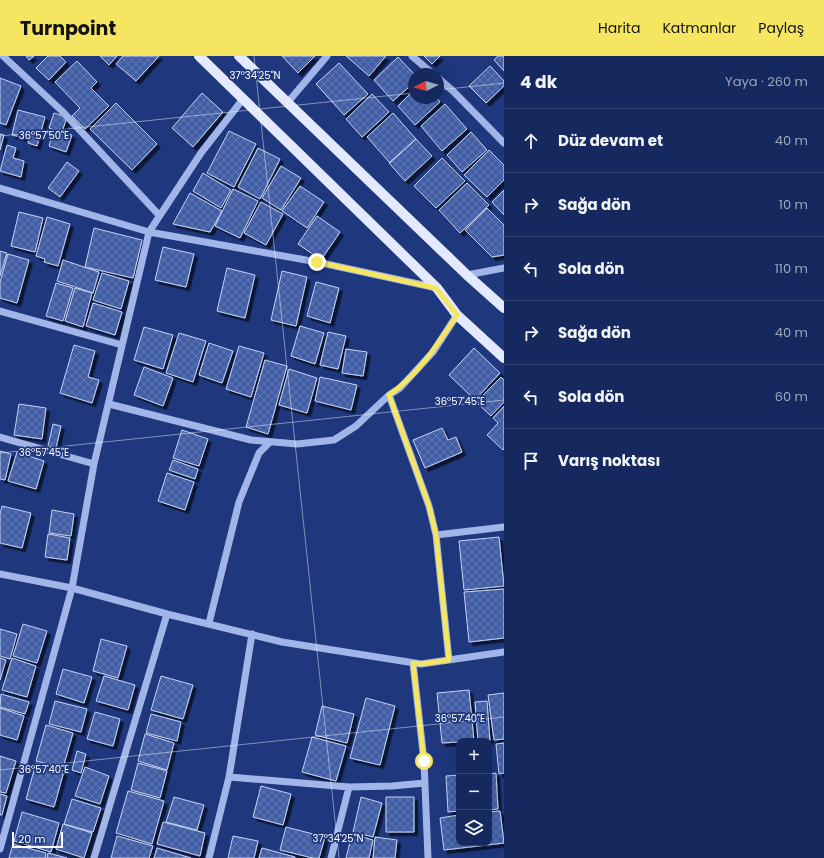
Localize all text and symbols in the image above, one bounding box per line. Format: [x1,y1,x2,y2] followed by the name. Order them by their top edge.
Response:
[20,15,116,42] text: Turnpoint
[598,18,640,38] text: Harita
[662,18,736,38] text: Katmanlar
[758,18,804,38] text: Paylaş
[229,68,281,83] text: 37°34'25"N
[408,68,444,104] north arrow
[520,70,557,94] text: 4 dk
[725,72,808,91] text: Yaya · 260 m
[19,128,69,143] text: 36°57'50"E
[520,130,542,152] icon: ahead
[558,130,663,151] text: Düz devam et
[775,131,808,150] text: 40 m
[520,194,542,216] icon: right
[558,194,631,215] text: Sağa dön
[779,195,808,214] text: 10 m
[308,253,326,271] route end
[520,258,542,280] icon: left
[558,258,624,279] text: Sola dön
[775,259,808,278] text: 110 m
[520,322,542,344] icon: right
[558,322,631,343] text: Sağa dön
[775,323,808,342] text: 40 m
[520,386,542,408] icon: left
[558,386,624,407] text: Sola dön
[775,387,808,406] text: 60 m
[435,394,485,409] text: 36°57'45"E
[19,445,69,460] text: 36°57'45"E
[520,450,542,472] icon: arrive
[558,450,660,471] text: Varış noktası
[435,711,485,726] text: 36°57'40"E
[456,738,492,846] map controls
[456,738,492,774] button: +
[415,752,433,770] route start
[19,762,69,777] text: 36°57'40"E
[456,774,492,810] button: −
[456,810,492,846] button: layers
[12,830,63,849] scale bar
[18,831,46,847] text: 20 m
[312,831,364,846] text: 37°34'25"N

